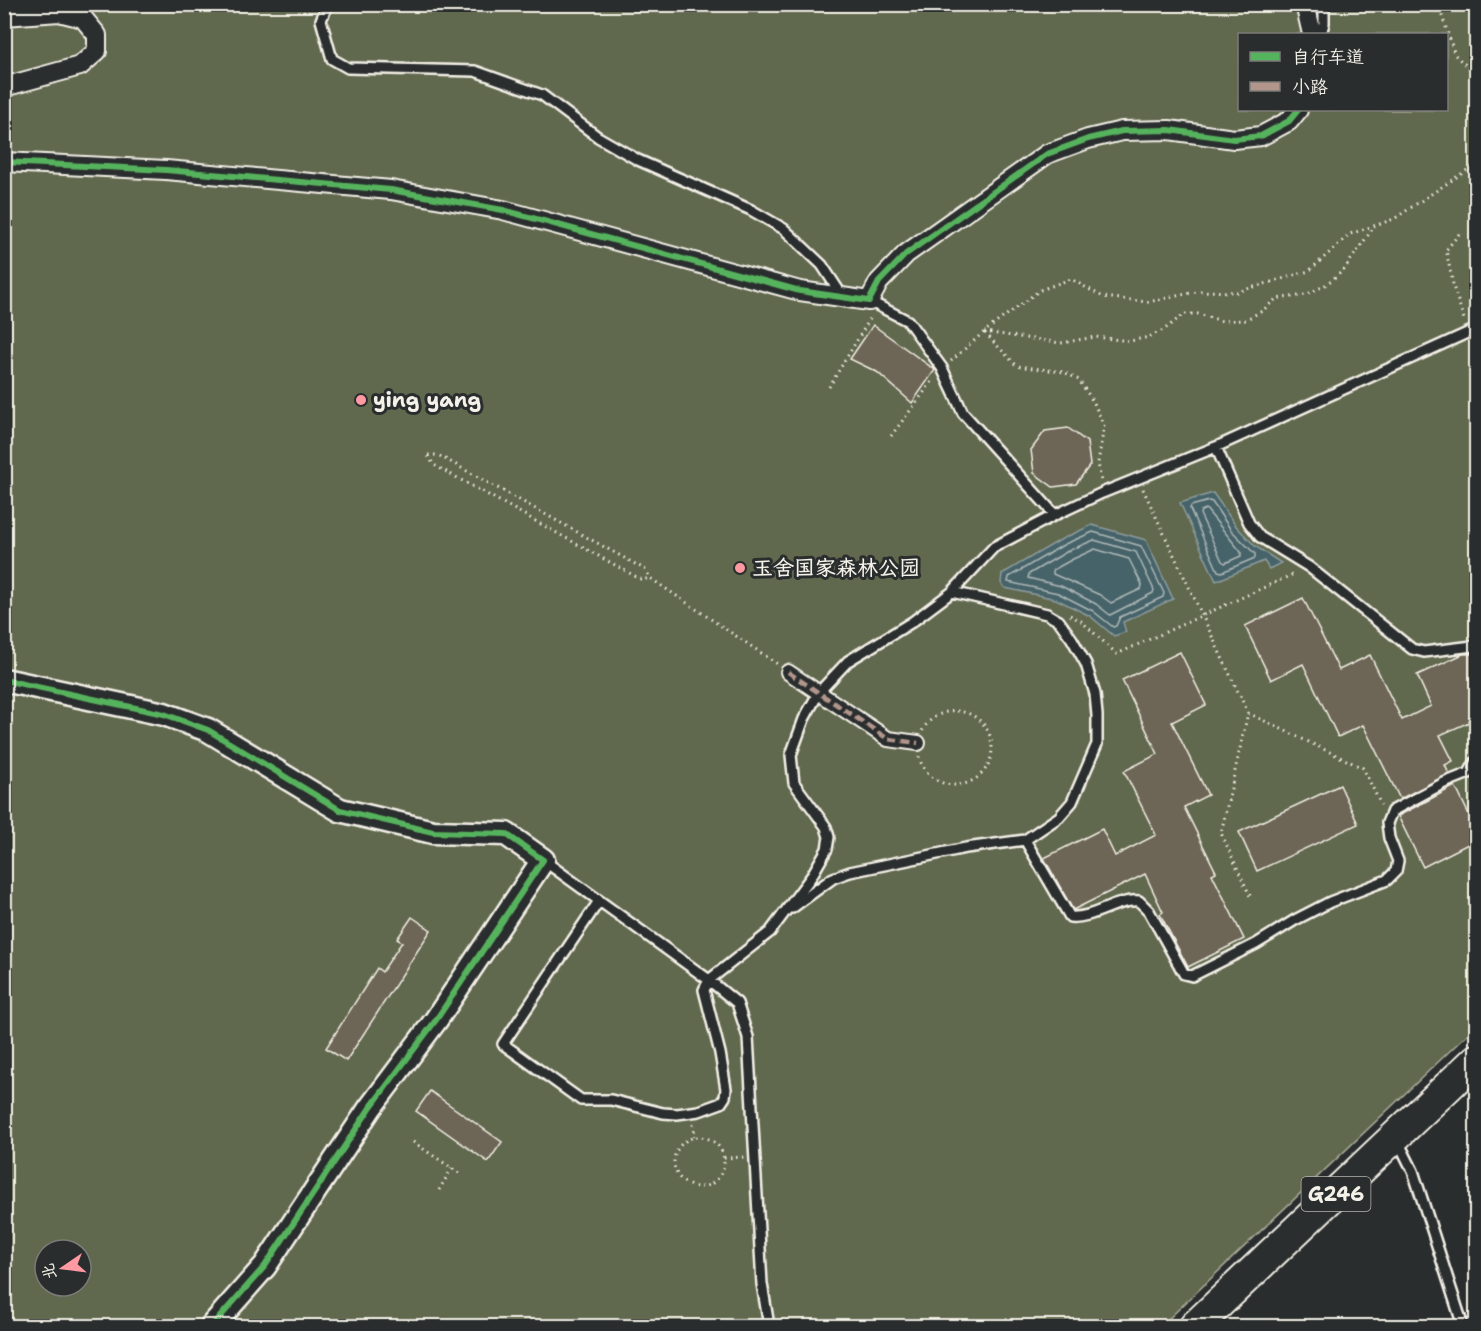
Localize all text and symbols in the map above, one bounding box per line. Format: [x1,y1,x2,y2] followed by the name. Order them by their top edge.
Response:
[1238,33,1448,111] legend
[1292,45,1364,69] text: 自行车道
[1292,75,1328,99] text: 小路
[373,386,481,414] place label: ying yang
[354,393,368,407] marker: ying yang
[752,554,920,582] place label: 玉舍国家森林公园
[733,561,747,575] marker: 玉舍国家森林公园
[1302,1177,1370,1211] road number: G246
[33,1238,93,1298] north arrow
[37,1261,61,1282] text: 北

